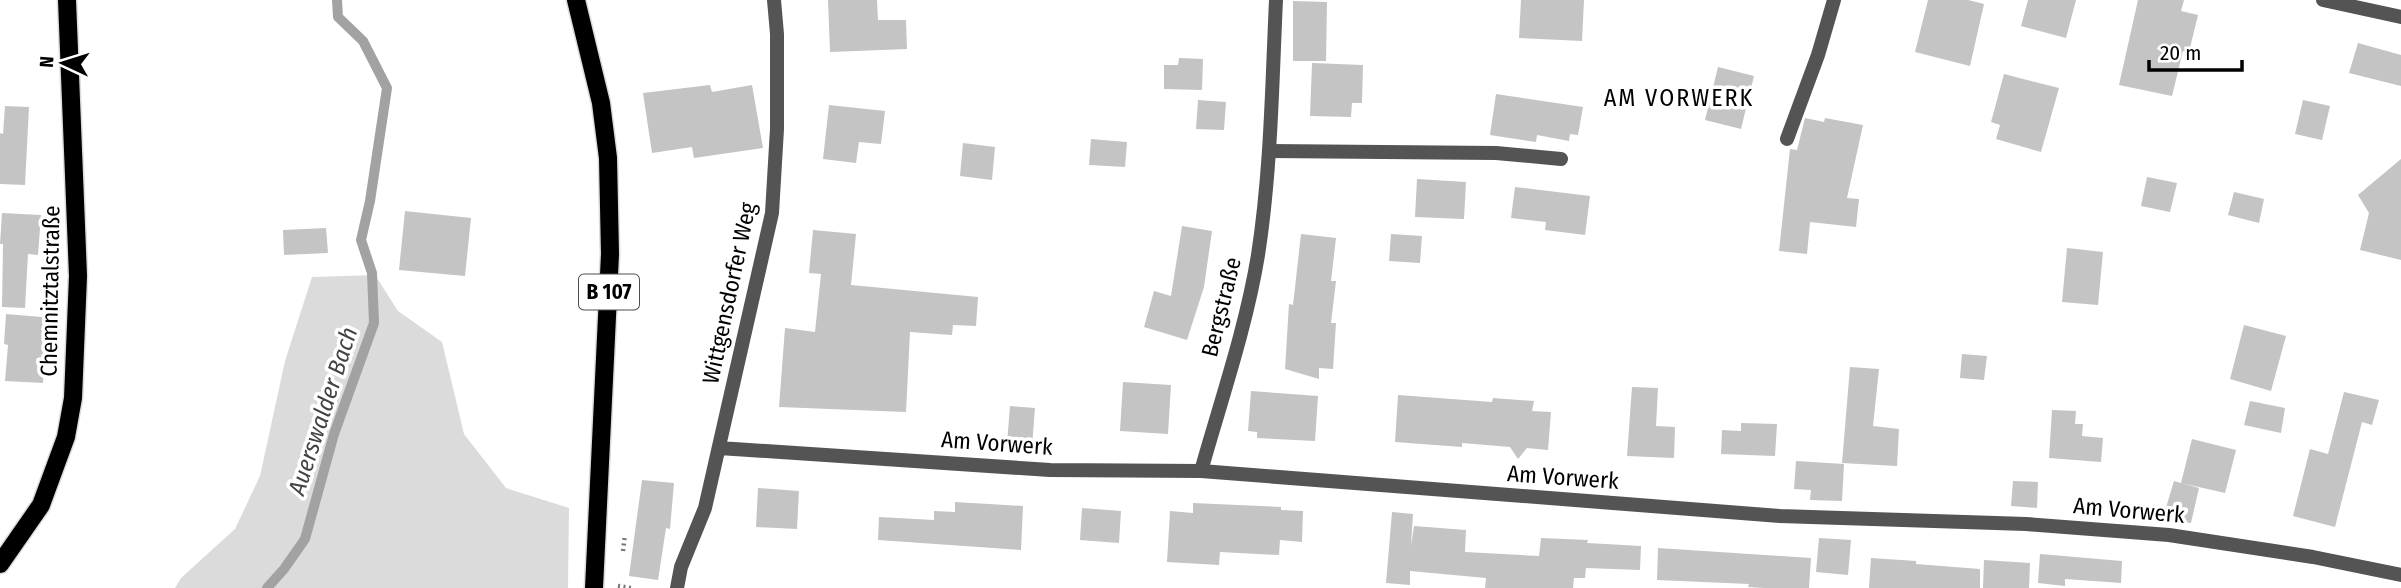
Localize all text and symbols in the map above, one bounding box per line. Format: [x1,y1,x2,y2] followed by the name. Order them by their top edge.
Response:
[28,28,98,98] north arrow
[2149,28,2242,72] scale bar
[2160,40,2201,66] text: 20 m
[35,55,58,68] text: N
[1604,84,1754,112] district label: AM VORWERK
[696,200,762,386] street label: Wittgensdorfer Weg
[35,205,65,377] street label: Chemnitztalstraße
[1195,254,1247,360] street label: Bergstraße
[579,274,639,310] road number: B 107
[282,324,363,499] water label: Auerswalder Bach
[940,425,1054,461] street label: Am Vorwerk
[1506,459,1620,495] street label: Am Vorwerk
[2072,491,2186,529] street label: Am Vorwerk

